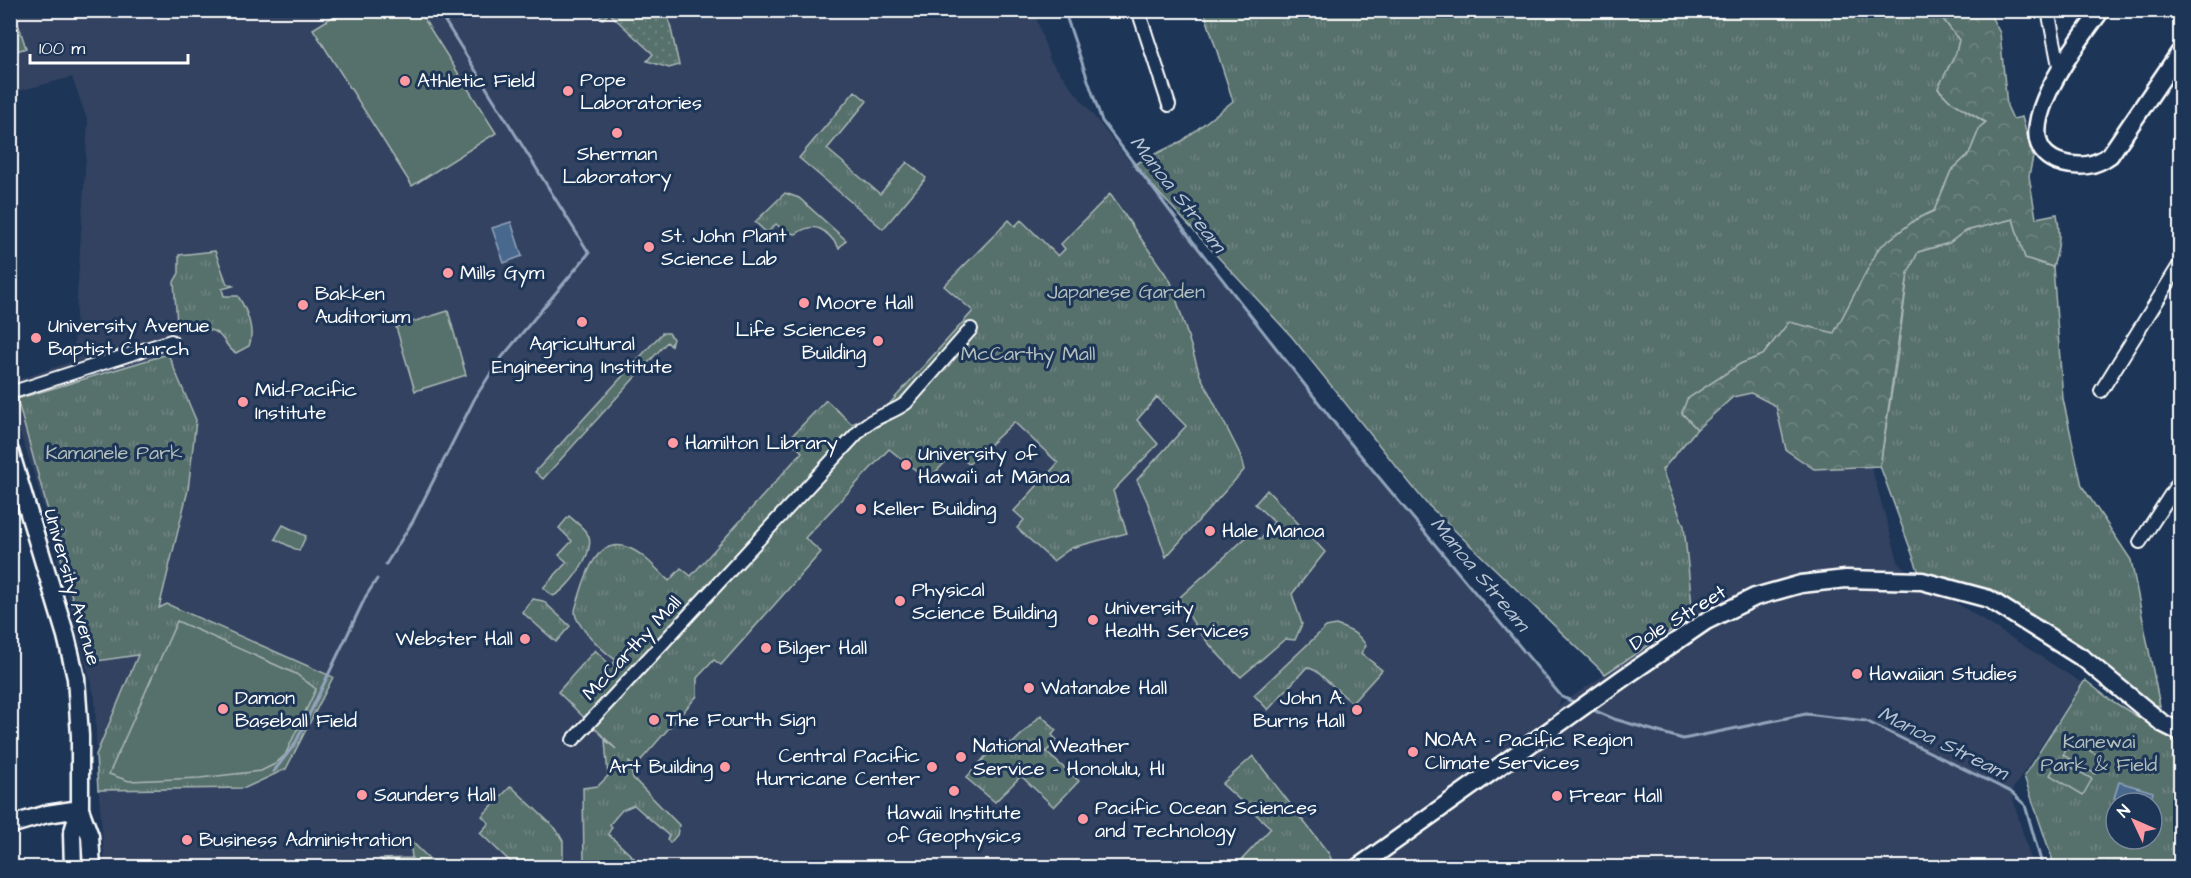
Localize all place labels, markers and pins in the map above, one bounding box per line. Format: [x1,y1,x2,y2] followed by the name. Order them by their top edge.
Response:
[580,66,702,117] place label: Pope Laboratories
[417,67,535,95] place label: Athletic Field
[398,74,412,88] marker: Athletic Field
[561,84,575,98] marker: Pope Laboratories
[610,126,624,140] marker: Sherman Laboratory
[562,140,672,192] place label: Sherman Laboratory
[661,222,787,273] place label: St. John Plant Science Lab
[642,240,656,254] marker: St. John Plant Science Lab
[460,259,545,288] place label: Mills Gym
[441,266,455,280] marker: Mills Gym
[315,280,411,331] place label: Bakken Auditorium
[816,289,913,317] place label: Moore Hall
[797,296,811,310] marker: Moore Hall
[296,298,310,312] marker: Bakken Auditorium
[48,312,210,363] place label: University Avenue Baptist Church
[575,315,589,329] marker: Agricultural Engineering Institute
[736,316,866,368] place label: Life Sciences Building
[492,330,672,382] place label: Agricultural Engineering Institute
[29,331,43,345] marker: University Avenue Baptist Church
[871,334,885,348] marker: Life Sciences Building
[255,376,358,427] place label: Mid-Pacific Institute
[236,395,250,409] marker: Mid-Pacific Institute
[685,429,838,458] place label: Hamilton Library
[666,436,680,450] marker: Hamilton Library
[918,440,1070,491] place label: University of Hawaiʻi at Mānoa
[899,458,913,472] marker: University of Hawaiʻi at Mānoa
[873,495,996,524] place label: Keller Building
[854,502,868,516] marker: Keller Building
[1222,517,1324,545] place label: Hale Manoa
[1203,524,1217,538] marker: Hale Manoa
[912,576,1057,628] place label: Physical Science Building
[893,594,907,608] marker: Physical Science Building
[1105,594,1249,645] place label: University Health Services
[1086,613,1100,627] marker: University Health Services
[396,625,513,653] place label: Webster Hall
[518,632,532,646] marker: Webster Hall
[778,634,867,663] place label: Bilger Hall
[759,641,773,655] marker: Bilger Hall
[1869,660,2017,688] place label: Hawaiian Studies
[1850,667,1864,681] marker: Hawaiian Studies
[1041,674,1167,702] place label: Watanabe Hall
[1022,681,1036,695] marker: Watanabe Hall
[235,684,357,735] place label: Damon Baseball Field
[1253,684,1345,735] place label: John A. Burns Hall
[216,702,230,716] marker: Damon Baseball Field
[1350,703,1364,717] marker: John A. Burns Hall
[666,706,816,735] place label: The Fourth Sign
[647,713,661,727] marker: The Fourth Sign
[1425,726,1633,777] place label: NOAA - Pacific Region Climate Services
[973,732,1165,783] place label: National Weather Service - Honolulu, HI
[756,742,920,793] place label: Central Pacific Hurricane Center
[1406,745,1420,759] marker: NOAA - Pacific Region Climate Services
[954,750,968,764] marker: National Weather Service - Honolulu, HI
[609,753,713,782] place label: Art Building
[718,760,732,774] marker: Art Building
[925,760,939,774] marker: Central Pacific Hurricane Center
[374,781,496,809] place label: Saunders Hall
[1569,782,1663,810] place label: Frear Hall
[947,784,961,798] marker: Hawaii Institute of Geophysics
[355,788,369,802] marker: Saunders Hall
[1550,789,1564,803] marker: Frear Hall
[1095,794,1317,846] place label: Pacific Ocean Sciences and Technology
[887,799,1021,851] place label: Hawaii Institute of Geophysics
[1076,812,1090,826] marker: Pacific Ocean Sciences and Technology
[199,826,412,854] place label: Business Administration
[180,833,194,847] marker: Business Administration

